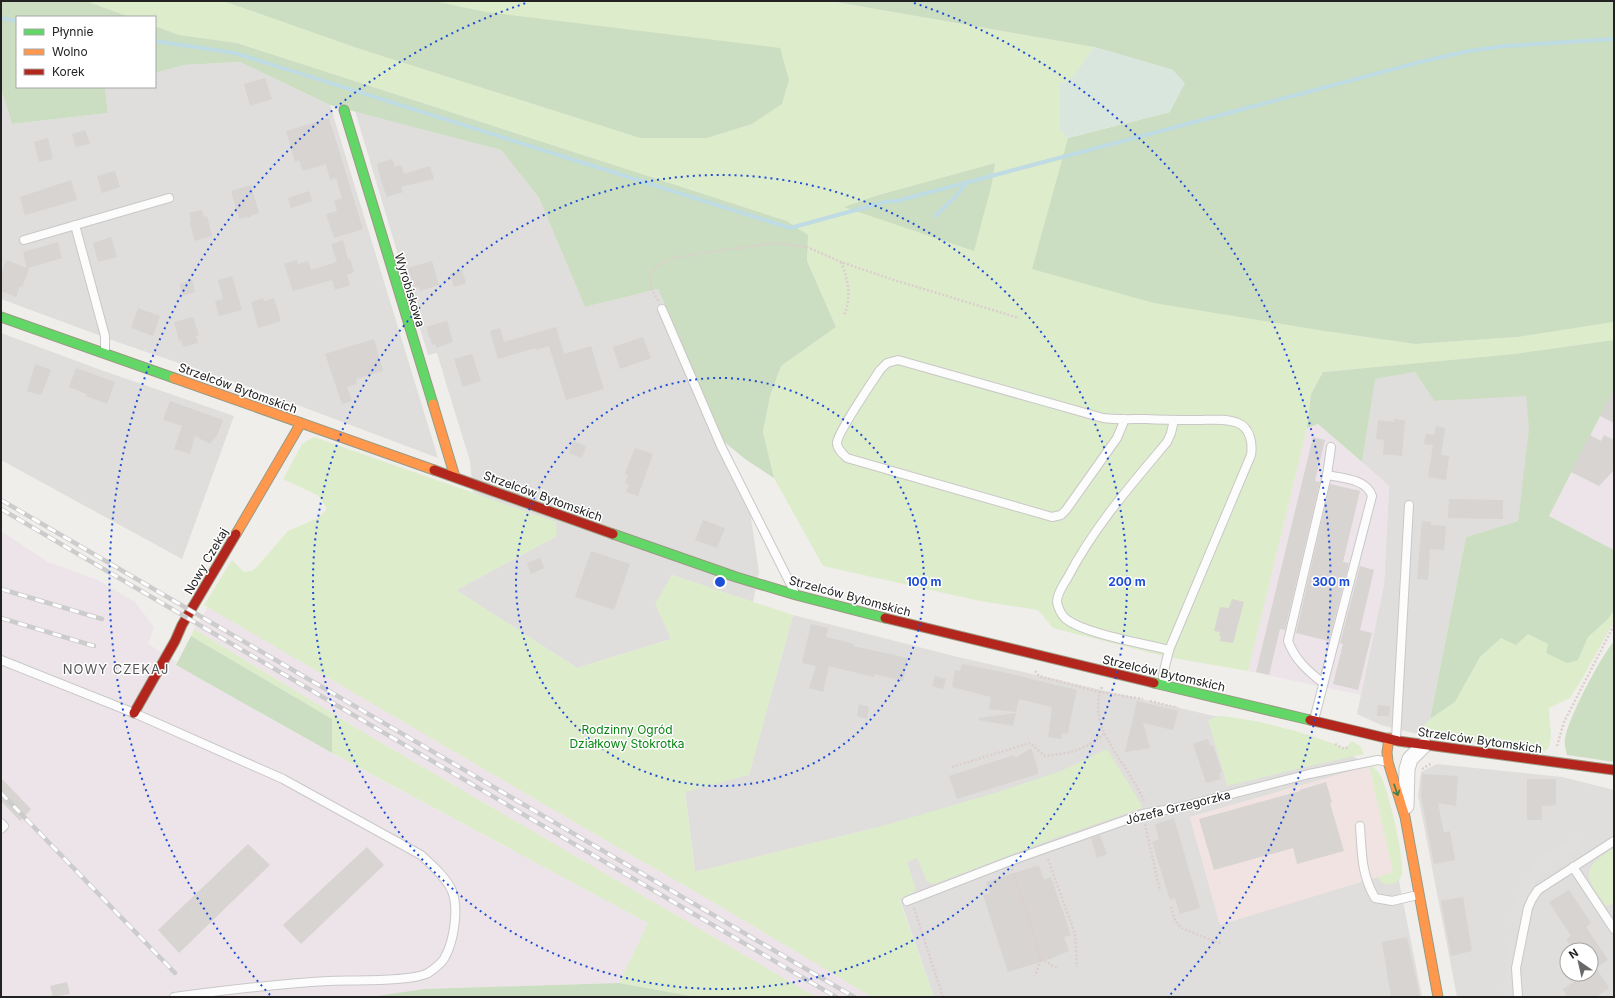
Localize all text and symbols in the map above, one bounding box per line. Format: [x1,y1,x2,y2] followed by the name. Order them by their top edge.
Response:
[16,16,156,88] legend
[52,24,93,39] text: Płynnie
[52,44,88,59] text: Wolno
[52,64,85,79] text: Korek
[392,251,428,329] street label: Wyrobiskowa
[176,359,300,417] street label: Strzelców Bytomskich
[481,467,605,525] street label: Strzelców Bytomskich
[181,525,231,597] street label: Nowy Czekaj
[787,573,913,619] street label: Strzelców Bytomskich
[906,574,942,589] text: 100 m
[1108,574,1146,589] text: 200 m
[1312,574,1350,589] text: 300 m
[713,575,727,589] centre of rings
[1101,652,1227,694] street label: Strzelców Bytomskich
[63,661,169,677] district label: NOWY CZEKAJ
[569,722,685,751] park label: Rodzinny Ogród Działkowy Stokrotka
[1417,724,1543,756] street label: Strzelców Bytomskich
[1393,783,1400,796] one-way arrow
[1124,787,1232,827] street label: Józefa Grzegorzka
[1559,942,1599,982] north arrow
[1566,946,1581,962] text: N

